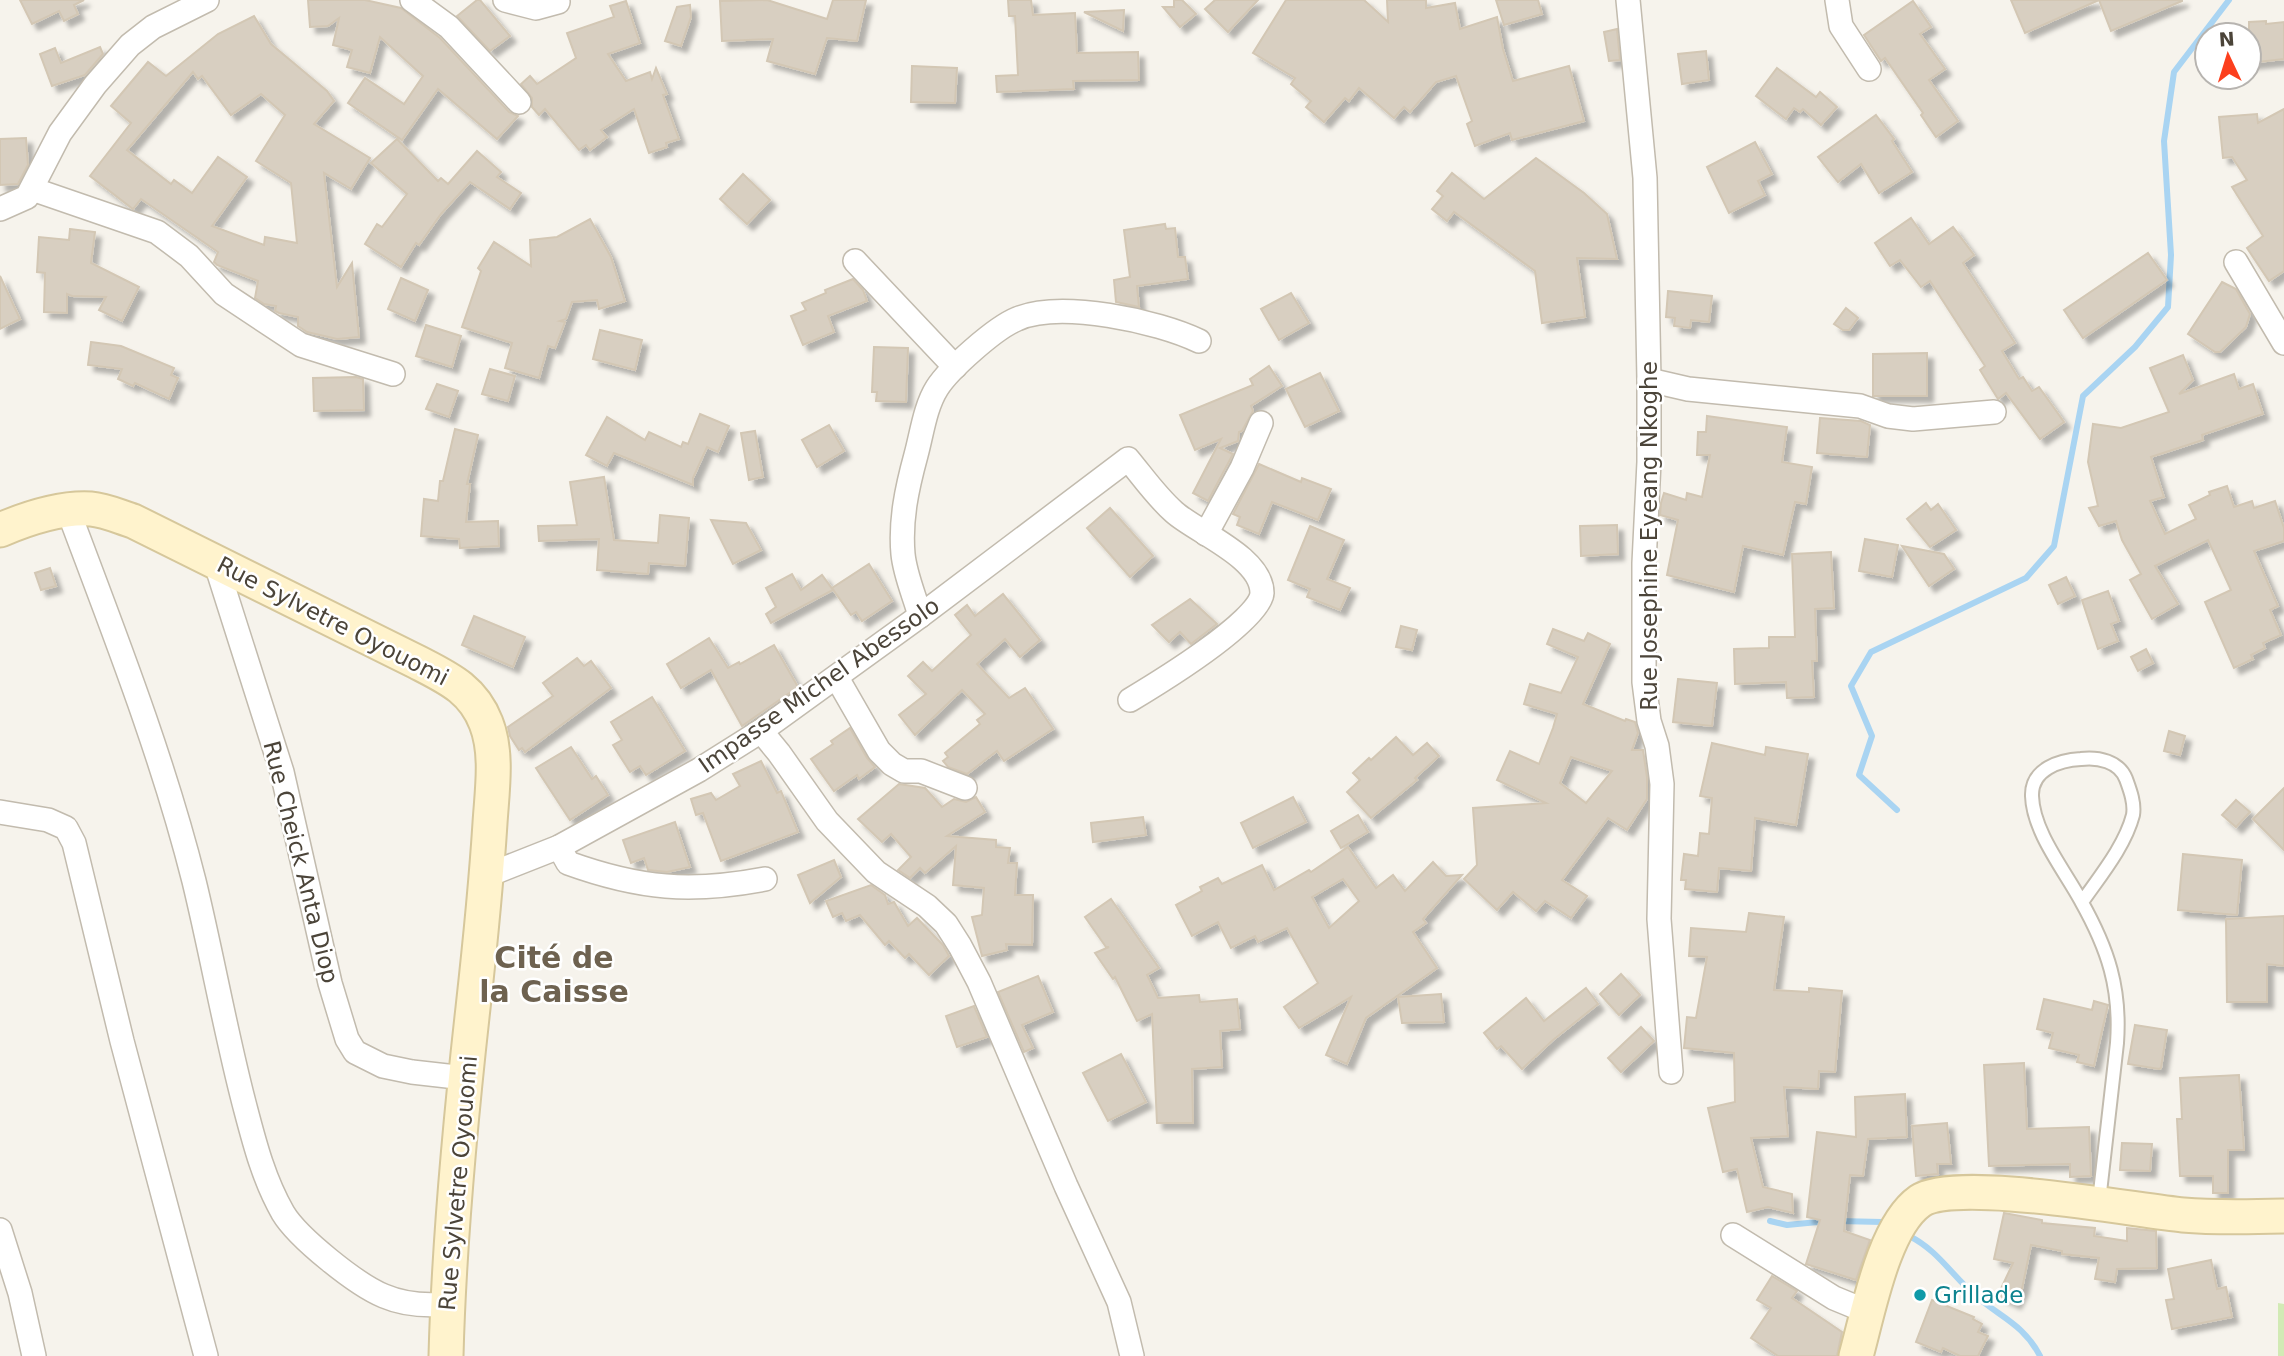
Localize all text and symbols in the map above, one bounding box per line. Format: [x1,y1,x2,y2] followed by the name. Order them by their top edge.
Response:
[2193,21,2263,91] north arrow
[2218,28,2236,51] text: N
[1636,361,1662,711] street label: Rue Josephine Eyeang Nkoghe
[213,551,453,691] street label: Rue Sylvetre Oyouomi
[694,592,944,778] street label: Impasse Michel Abessolo
[258,738,344,986] street label: Rue Cheick Anta Diop
[479,940,629,1009] district label: Cité de la Caisse
[434,1054,482,1312] street label: Rue Sylvetre Oyouomi
[1934,1282,2023,1308] place label: Grillade
[1912,1287,1928,1303] marker: Grillade

